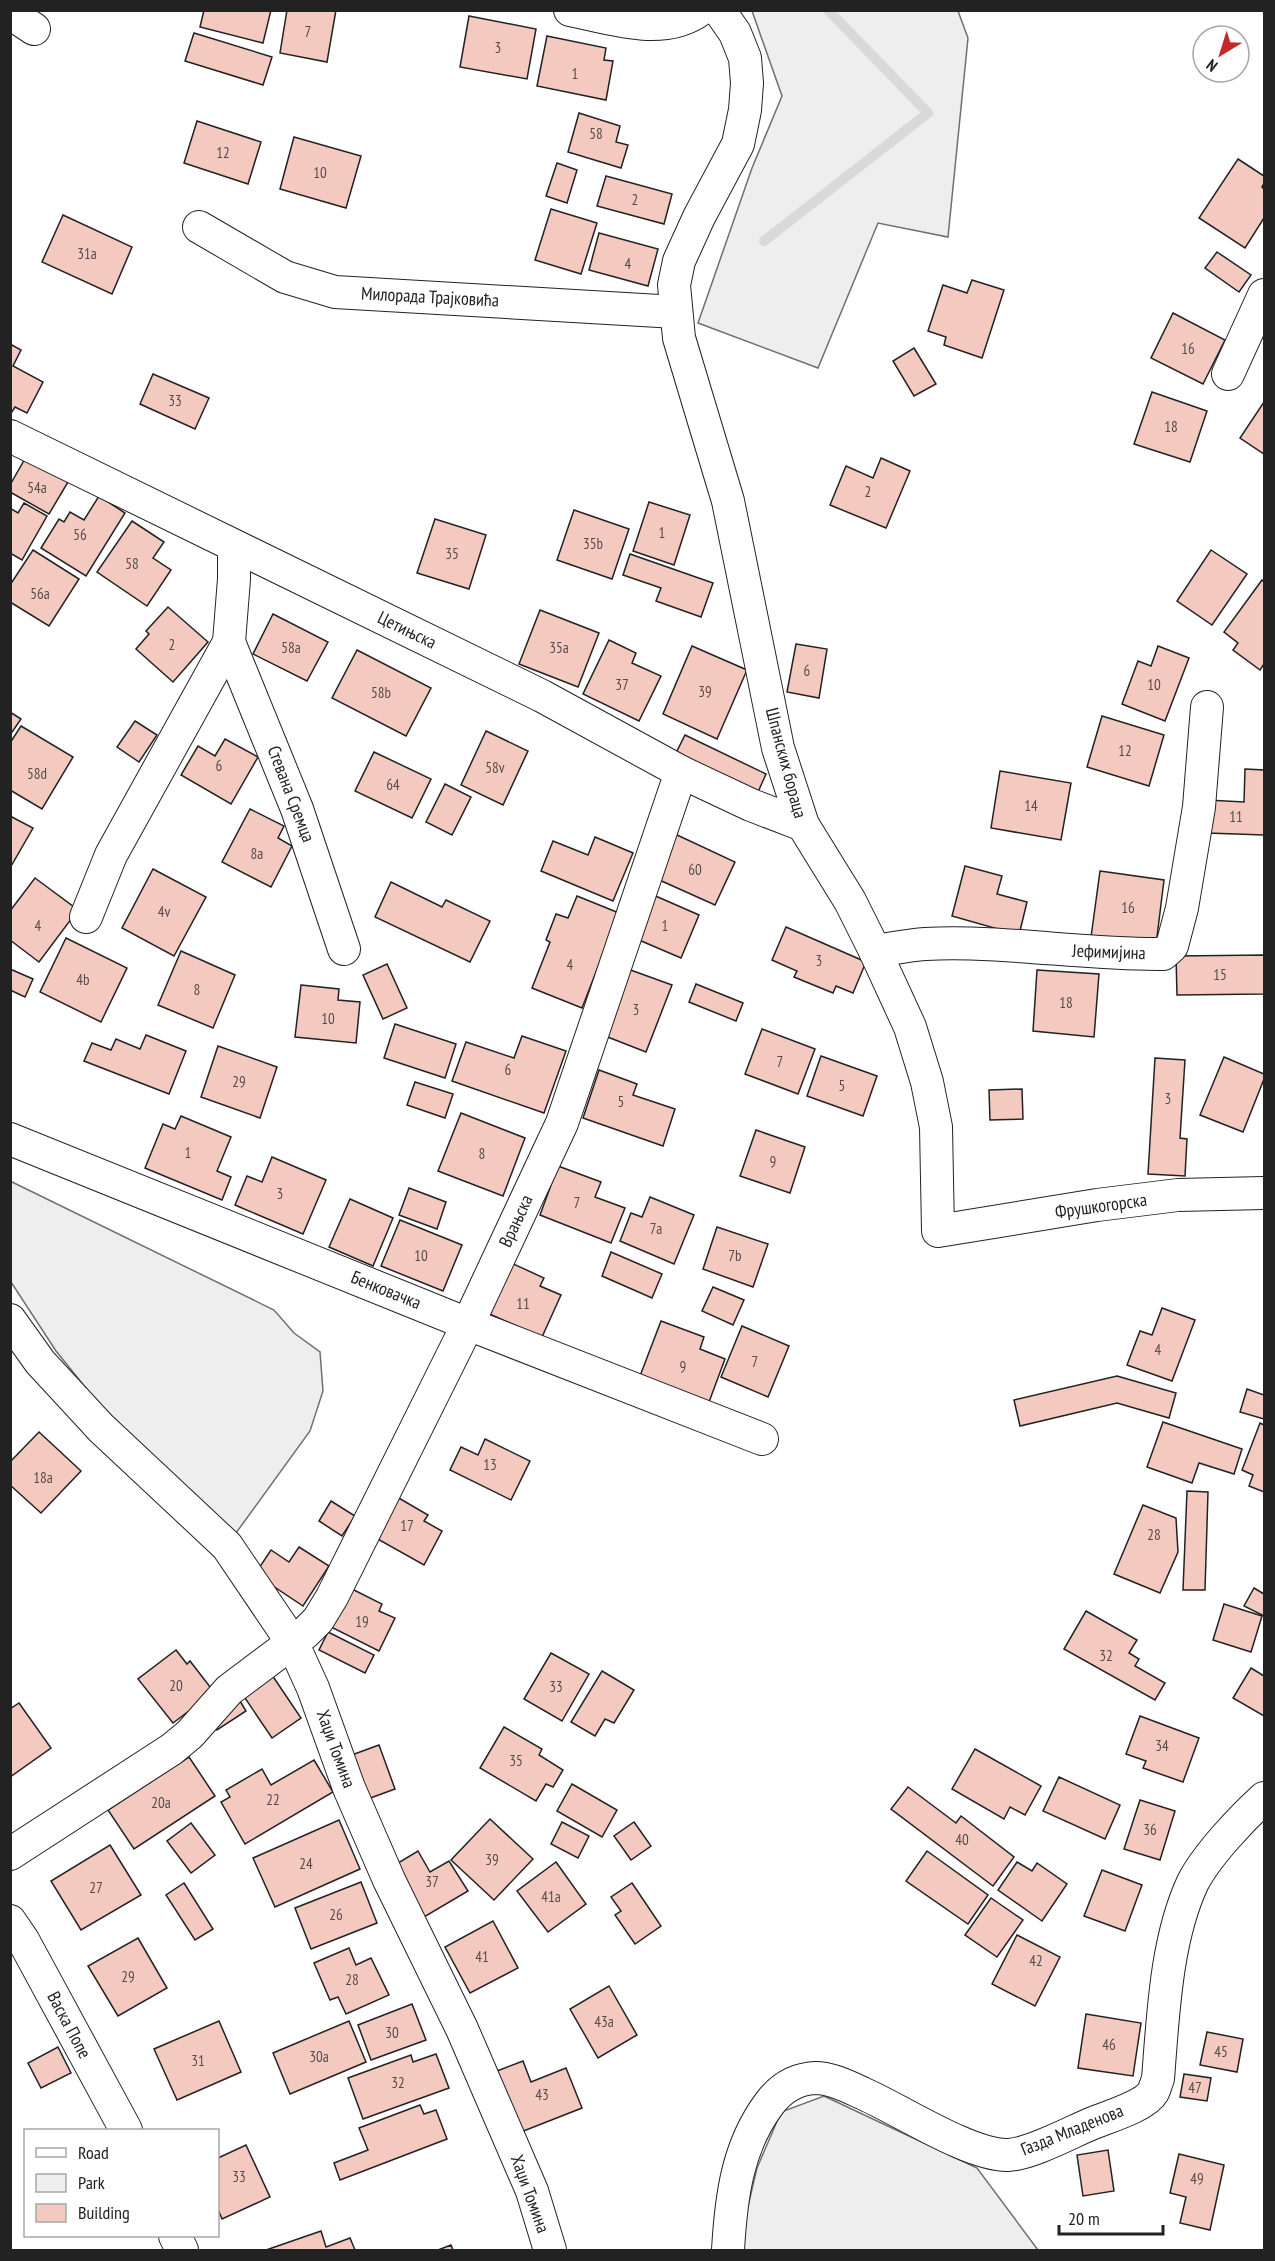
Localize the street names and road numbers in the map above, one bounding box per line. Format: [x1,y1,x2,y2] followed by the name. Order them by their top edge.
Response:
[360,281,500,312] street label: Милорада Трајковића
[374,606,440,654] street label: Цетињска
[761,705,812,821] street label: Шпанских бораца
[263,742,320,845] street label: Стевана Сремца
[1071,939,1146,964] street label: Јефимијина
[1054,1188,1148,1223] street label: Фрушкогорска
[493,1191,538,1251] street label: Врањска
[348,1265,425,1314] street label: Бенковачка
[312,1707,361,1791] street label: Хаџи Томина
[42,1987,97,2062] street label: Васка Попе
[1017,2099,1126,2161] street label: Газда Младенова
[506,2152,555,2236] street label: Хаџи Томина

